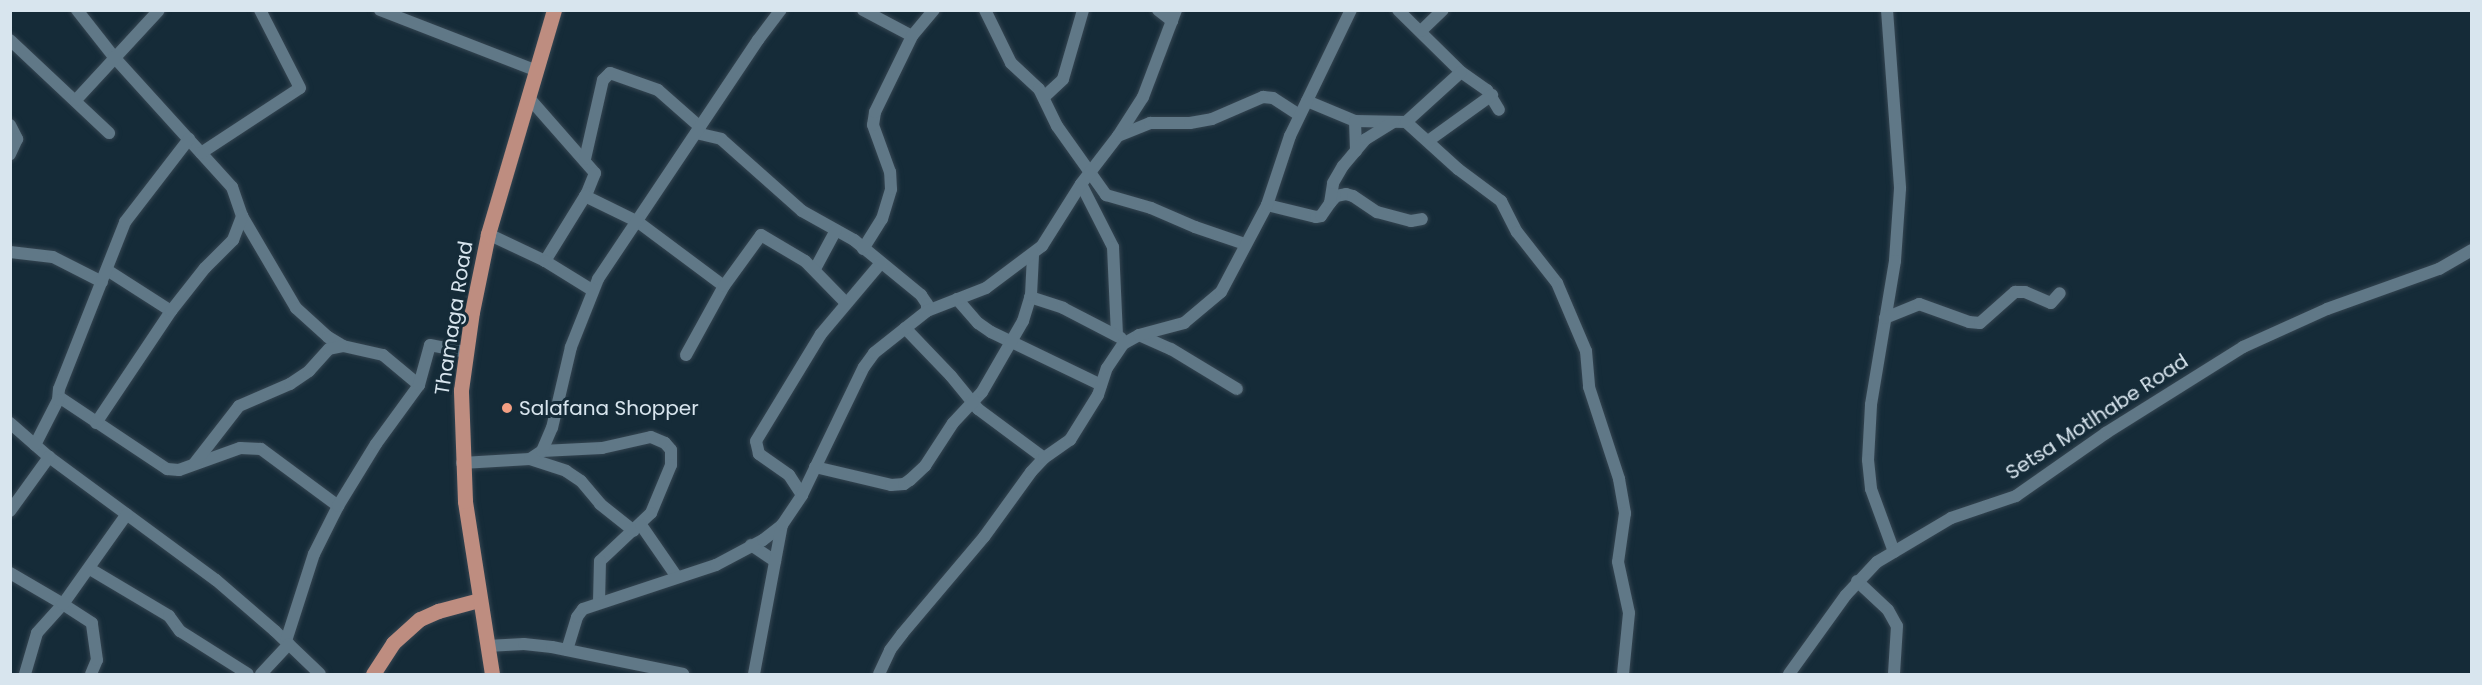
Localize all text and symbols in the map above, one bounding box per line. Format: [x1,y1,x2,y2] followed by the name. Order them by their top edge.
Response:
[430,239,478,397] street label: Thamaga Road
[2001,349,2193,485] street label: Setsa Motlhabe Road
[519,396,699,420] place label: Salafana Shopper
[500,401,514,415] marker: Salafana Shopper

